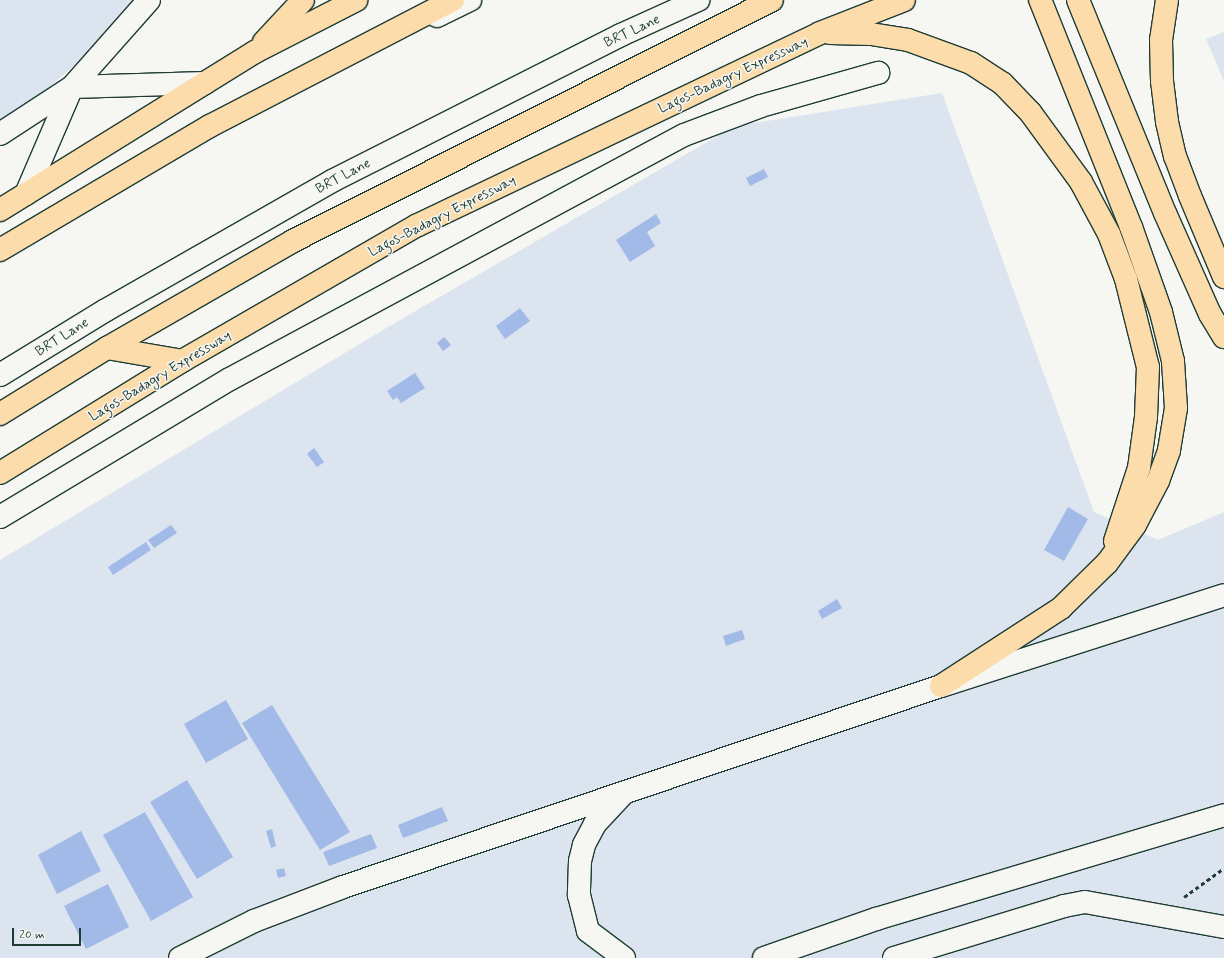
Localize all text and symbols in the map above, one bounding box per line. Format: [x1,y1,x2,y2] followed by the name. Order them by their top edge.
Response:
[601,11,663,51] street label: BRT Lane
[654,32,812,118] street label: Lagos-Badagry Expressway
[313,155,373,197] street label: BRT Lane
[364,171,520,261] street label: Lagos-Badagry Expressway
[32,314,92,360] street label: BRT Lane
[84,326,236,426] street label: Lagos-Badagry Expressway
[14,920,83,946] scale bar
[19,927,45,943] text: 20 m

